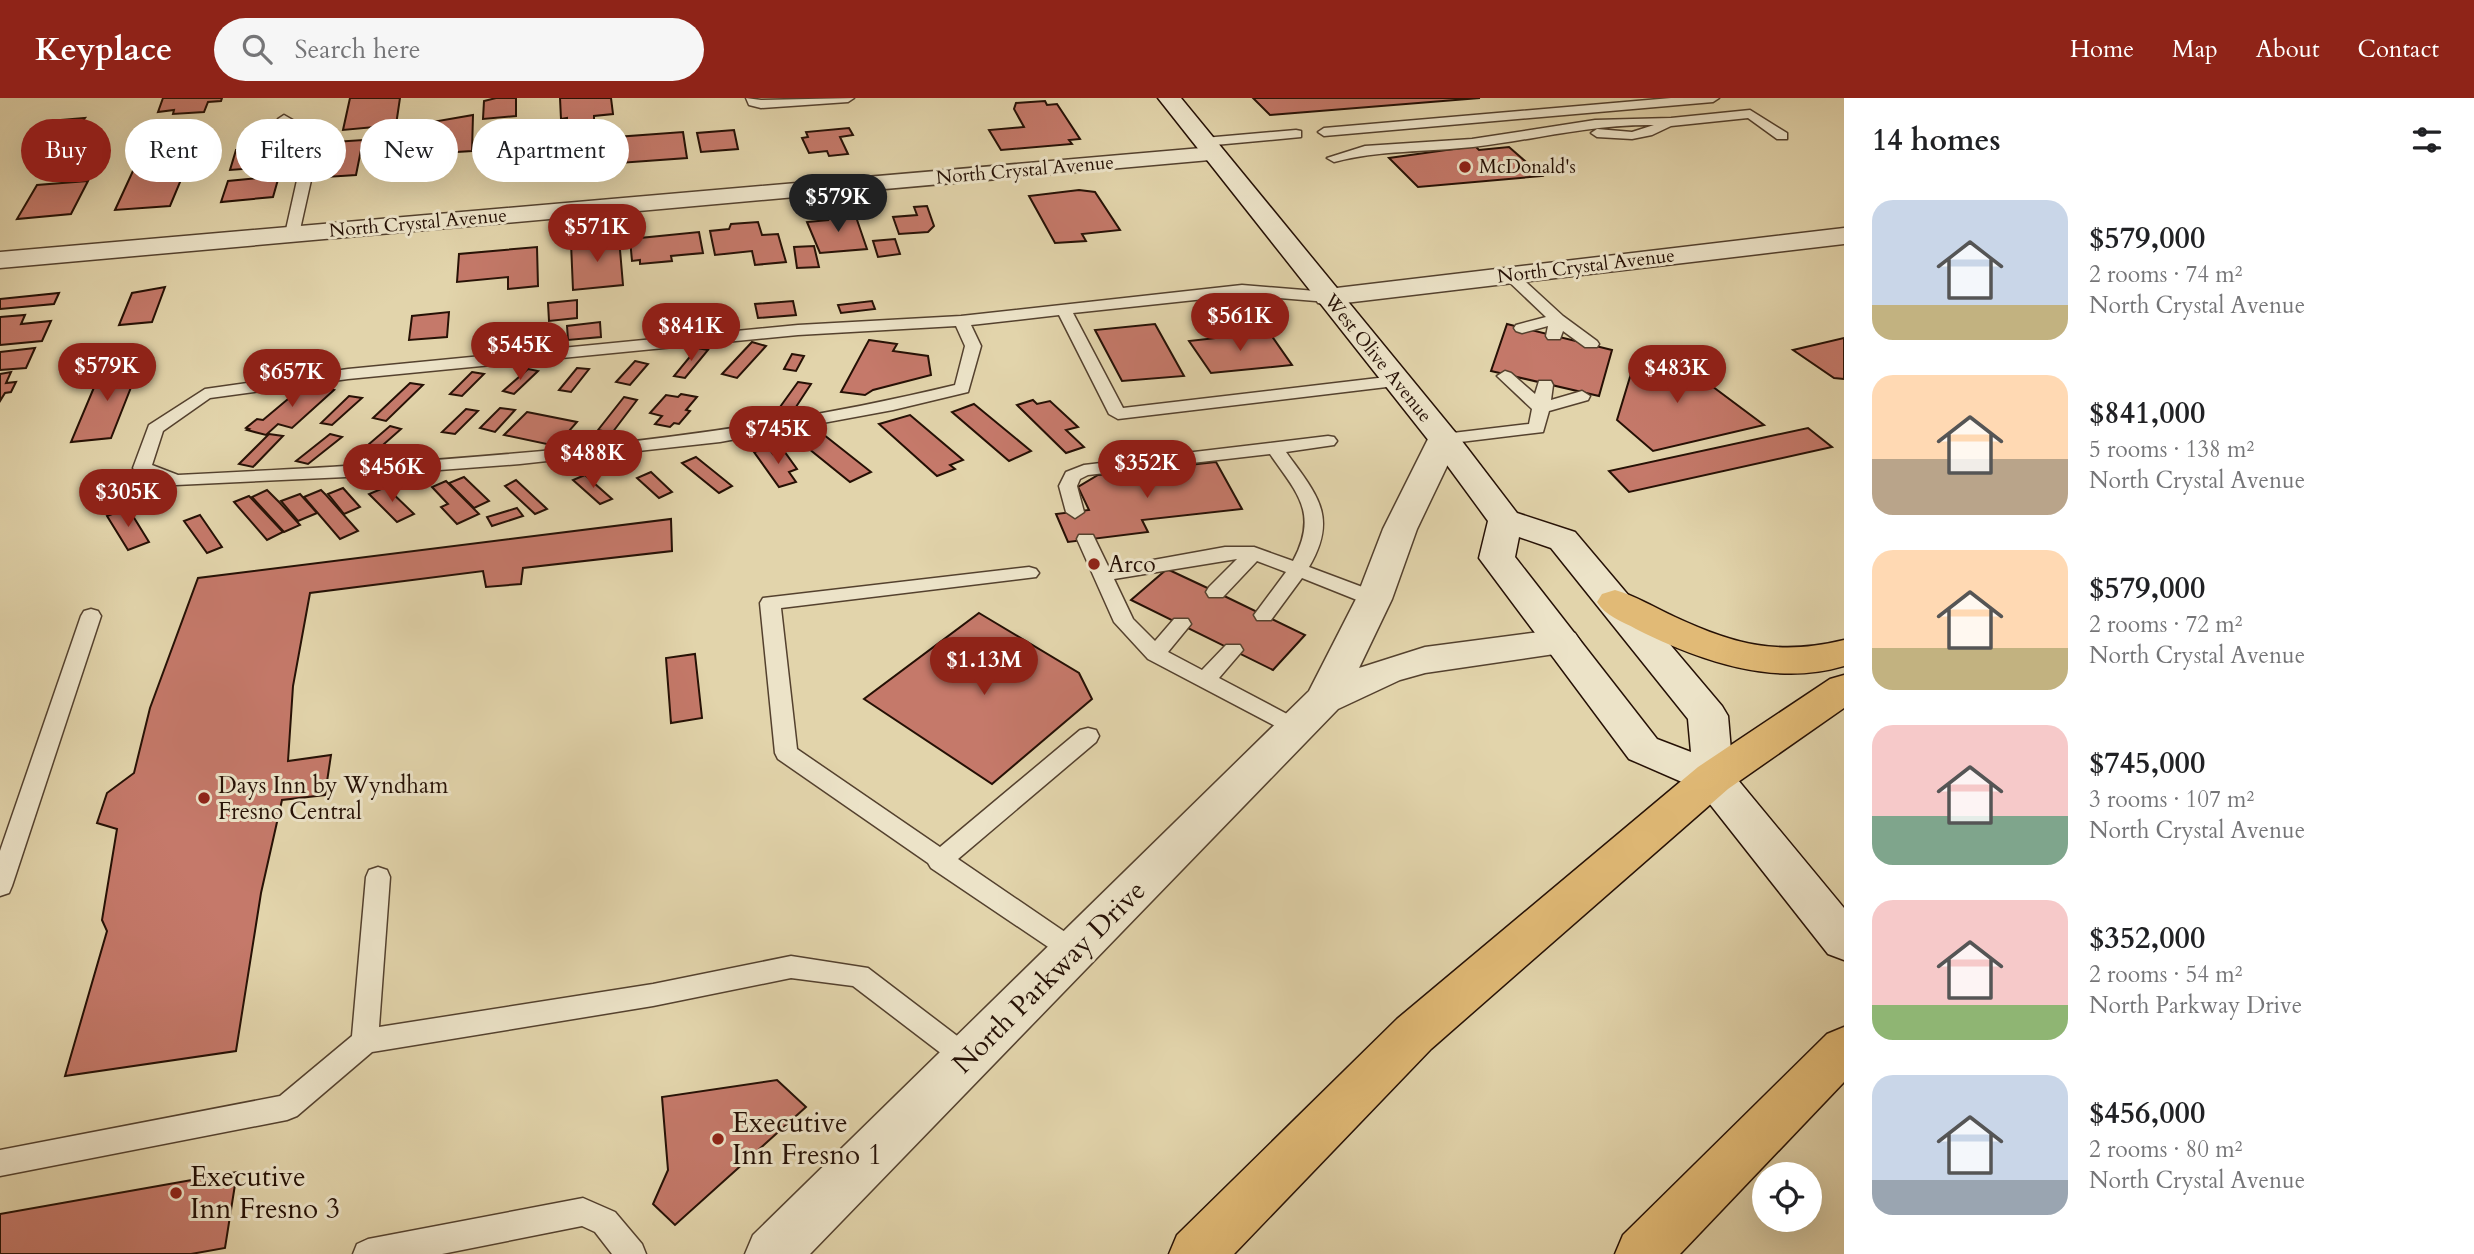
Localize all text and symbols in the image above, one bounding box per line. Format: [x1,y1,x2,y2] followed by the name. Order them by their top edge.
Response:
[214,18,704,81] search box
[35,27,172,72] text: Keyplace
[238,30,276,68] icon: search
[294,32,420,67] text: Search here
[2070,33,2134,66] text: Home
[2172,33,2218,66] text: Map
[2256,33,2320,66] text: About
[2358,33,2439,66] text: Contact
[21,119,111,182] chip: Buy
[125,119,222,182] chip: Rent
[236,119,346,182] chip: Filters
[360,119,458,182] chip: New
[472,119,629,182] chip: Apartment
[1872,120,2001,161] text: 14 homes
[2408,121,2446,159] icon: filters
[935,149,1115,191] street label: North Crystal Avenue
[1479,154,1576,180] place label: McDonald's
[1457,159,1473,175] marker: McDonald's
[789,174,887,234] pin: $579K
[805,181,871,212] text: $579K
[328,202,508,244] street label: North Crystal Avenue
[548,204,646,264] pin: $571K
[564,211,630,242] text: $571K
[2089,218,2205,259] text: $579,000
[1928,228,2012,312] icon: home
[1496,242,1676,290] street label: North Crystal Avenue
[2089,259,2242,290] text: 2 rooms · 74 m²
[1317,287,1438,428] street label: West Olive Avenue
[2089,290,2305,321] text: North Crystal Avenue
[1191,294,1289,353] pin: $561K
[1207,300,1273,331] text: $561K
[642,303,740,363] pin: $841K
[658,310,724,341] text: $841K
[471,322,569,382] pin: $545K
[487,329,553,360] text: $545K
[58,344,156,403] pin: $579K
[1628,345,1726,405] pin: $483K
[74,350,140,381] text: $579K
[243,350,341,409] pin: $657K
[1644,352,1710,383] text: $483K
[259,356,325,387] text: $657K
[2089,393,2205,434] text: $841,000
[1928,403,2012,487] icon: home
[729,406,827,466] pin: $745K
[745,413,811,444] text: $745K
[544,430,642,490] pin: $488K
[2089,434,2254,465] text: 5 rooms · 138 m²
[560,437,626,468] text: $488K
[1098,440,1196,500] pin: $352K
[343,444,441,504] pin: $456K
[1114,447,1180,478] text: $352K
[359,451,425,482] text: $456K
[2089,465,2305,496] text: North Crystal Avenue
[79,470,177,529] pin: $305K
[95,476,161,507] text: $305K
[1108,549,1156,580] place label: Arco
[1086,556,1102,572] marker: Arco
[2089,568,2205,609] text: $579,000
[1928,578,2012,662] icon: home
[2089,609,2242,640] text: 2 rooms · 72 m²
[927,638,1041,697] pin: $1.13M
[2089,640,2305,671] text: North Crystal Avenue
[946,644,1022,675] text: $1.13M
[2089,743,2205,784] text: $745,000
[1928,753,2012,837] icon: home
[218,770,449,827] place label: Days Inn by Wyndham Fresno Central
[2089,784,2254,815] text: 3 rooms · 107 m²
[196,790,212,806] marker: Days Inn by Wyndham Fresno Central
[2089,815,2305,846] text: North Crystal Avenue
[944,872,1154,1082] street label: North Parkway Drive
[2089,918,2205,959] text: $352,000
[1928,928,2012,1012] icon: home
[2089,959,2242,990] text: 2 rooms · 54 m²
[2089,990,2302,1021] text: North Parkway Drive
[2089,1093,2205,1134] text: $456,000
[1928,1103,2012,1187] icon: home
[732,1104,882,1174] place label: Executive Inn Fresno 1
[710,1131,726,1147] marker: Executive Inn Fresno 1
[2089,1134,2242,1165] text: 2 rooms · 80 m²
[190,1158,340,1228] place label: Executive Inn Fresno 3
[1752,1162,1822,1232] map controls
[1752,1162,1822,1232] button: locate
[2089,1165,2305,1196] text: North Crystal Avenue
[168,1185,184,1201] marker: Executive Inn Fresno 3

